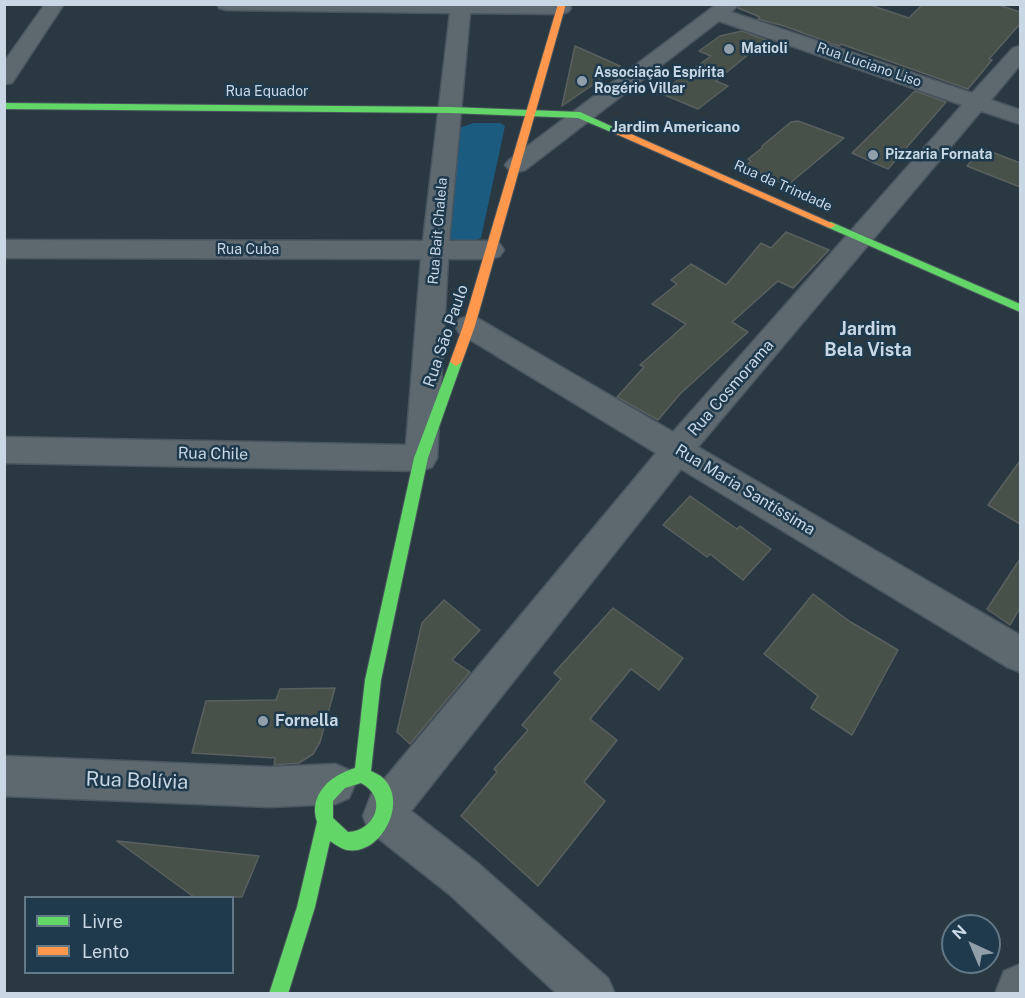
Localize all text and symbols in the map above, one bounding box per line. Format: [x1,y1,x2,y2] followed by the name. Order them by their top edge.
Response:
[814,39,924,91] street label: Rua Luciano Liso
[741,41,787,57] place label: Matioli
[722,42,736,56] marker: Matioli
[594,65,724,98] place label: Associação Espírita Rogério Villar
[575,74,589,88] marker: Associação Espírita Rogério Villar
[225,84,309,100] street label: Rua Equador
[612,118,740,136] district label: Jardim Americano
[885,147,992,163] place label: Pizzaria Fornata
[866,148,880,162] marker: Pizzaria Fornata
[731,157,835,215] street label: Rua da Trindade
[425,177,451,285] street label: Rua Bait Chalela
[217,242,279,258] street label: Rua Cuba
[420,282,472,390] street label: Rua São Paulo
[824,318,912,360] district label: Jardim Bela Vista
[684,336,778,440] street label: Rua Cosmorama
[671,441,819,539] street label: Rua Maria Santíssima
[178,444,248,464] street label: Rua Chile
[275,711,338,731] place label: Fornella
[256,714,270,728] marker: Fornella
[85,767,189,795] street label: Rua Bolívia
[24,896,234,974] legend
[82,911,123,932] text: Livre
[941,914,1001,974] north arrow
[948,921,971,943] text: N
[82,941,129,962] text: Lento

